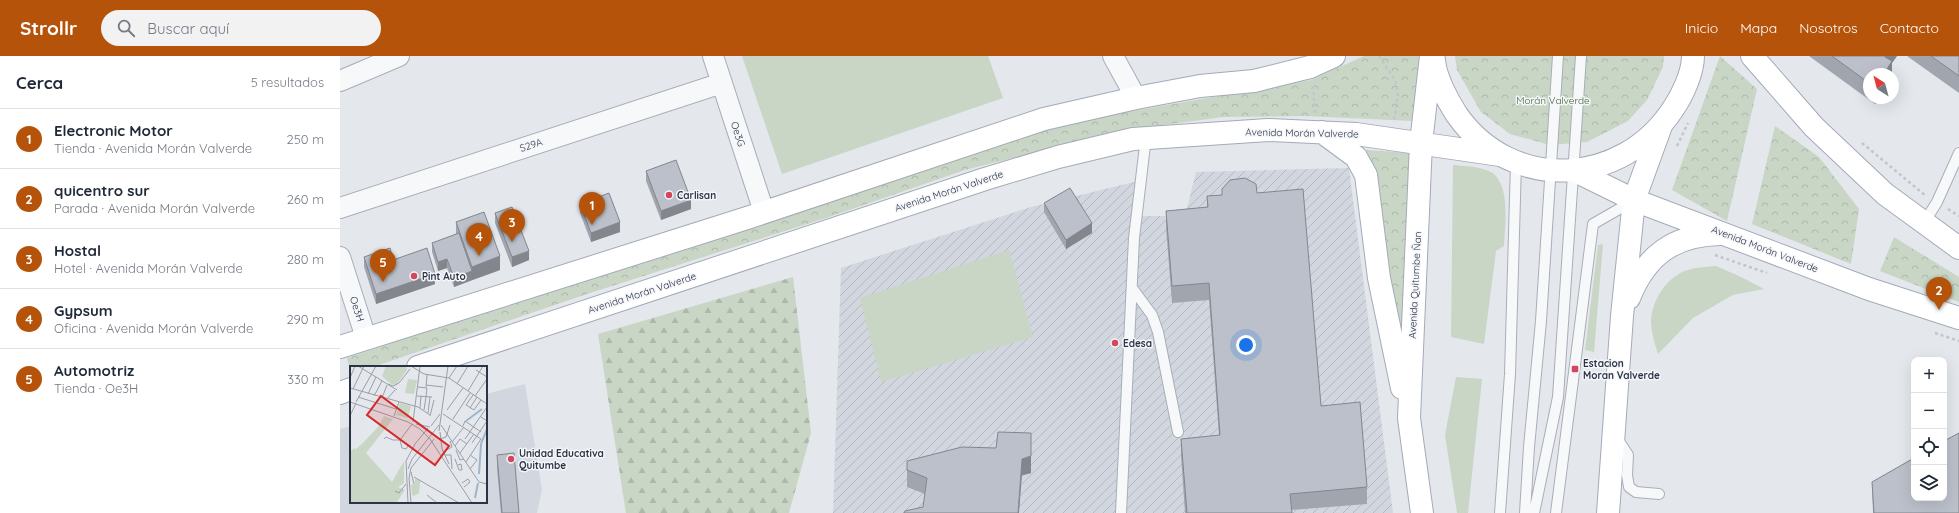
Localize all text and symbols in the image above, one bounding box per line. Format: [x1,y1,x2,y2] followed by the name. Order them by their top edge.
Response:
[101,10,381,46] search box
[20,16,77,40] text: Strollr
[115,17,137,39] icon: search
[147,19,229,38] text: Buscar aquí
[1685,19,1718,37] text: Inicio
[1740,19,1777,37] text: Mapa
[1799,19,1858,37] text: Nosotros
[1880,19,1939,37] text: Contacto
[1863,68,1899,104] north arrow
[16,72,63,93] text: Cerca
[251,74,324,90] text: 5 resultados
[1516,94,1590,107] park label: Morán Valverde
[728,120,748,148] street label: Oe3G
[54,121,173,140] text: Electronic Motor
[1245,126,1359,140] street label: Avenida Morán Valverde
[26,131,32,147] text: 1
[287,131,324,147] text: 250 m
[518,135,545,155] street label: S29A
[54,140,252,156] text: Tienda · Avenida Morán Valverde
[893,167,1005,215] street label: Avenida Morán Valverde
[54,181,150,200] text: quicentro sur
[677,189,716,202] place label: Carlisan
[664,190,674,200] marker: Carlisan
[25,191,33,207] text: 2
[287,191,324,207] text: 260 m
[579,192,605,225] pin: 1
[54,200,255,216] text: Parada · Avenida Morán Valverde
[499,209,525,242] pin: 3
[466,223,492,256] pin: 4
[1710,223,1821,275] street label: Avenida Morán Valverde
[1406,231,1424,339] street label: Avenida Quitumbe Ñan
[54,241,101,260] text: Hostal
[370,249,396,282] pin: 5
[26,251,32,267] text: 3
[287,251,324,267] text: 280 m
[54,260,243,276] text: Hotel · Avenida Morán Valverde
[586,269,698,317] street label: Avenida Morán Valverde
[422,270,466,283] place label: Pint Auto
[409,271,419,281] marker: Pint Auto
[1926,277,1952,310] pin: 2
[347,295,367,323] street label: Oe3H
[54,301,113,320] text: Gypsum
[25,311,33,327] text: 4
[286,311,324,327] text: 290 m
[54,320,253,336] text: Oficina · Avenida Morán Valverde
[1236,335,1256,355] your location
[1123,337,1152,350] place label: Edesa
[1110,338,1120,348] marker: Edesa
[1583,357,1660,382] place label: Estacion Moran Valverde
[1911,357,1947,501] map controls
[1911,357,1947,393] button: +
[54,361,134,380] text: Automotriz
[1570,364,1580,374] marker: Estacion Moran Valverde
[350,366,487,503] inset map
[25,371,33,387] text: 5
[287,371,324,387] text: 330 m
[54,380,138,396] text: Tienda · Oe3H
[1911,393,1947,429] button: −
[1911,429,1947,465] button: locate
[519,447,604,472] place label: Unidad Educativa Quitumbe
[506,454,516,464] marker: Unidad Educativa Quitumbe
[1911,465,1947,501] button: layers

